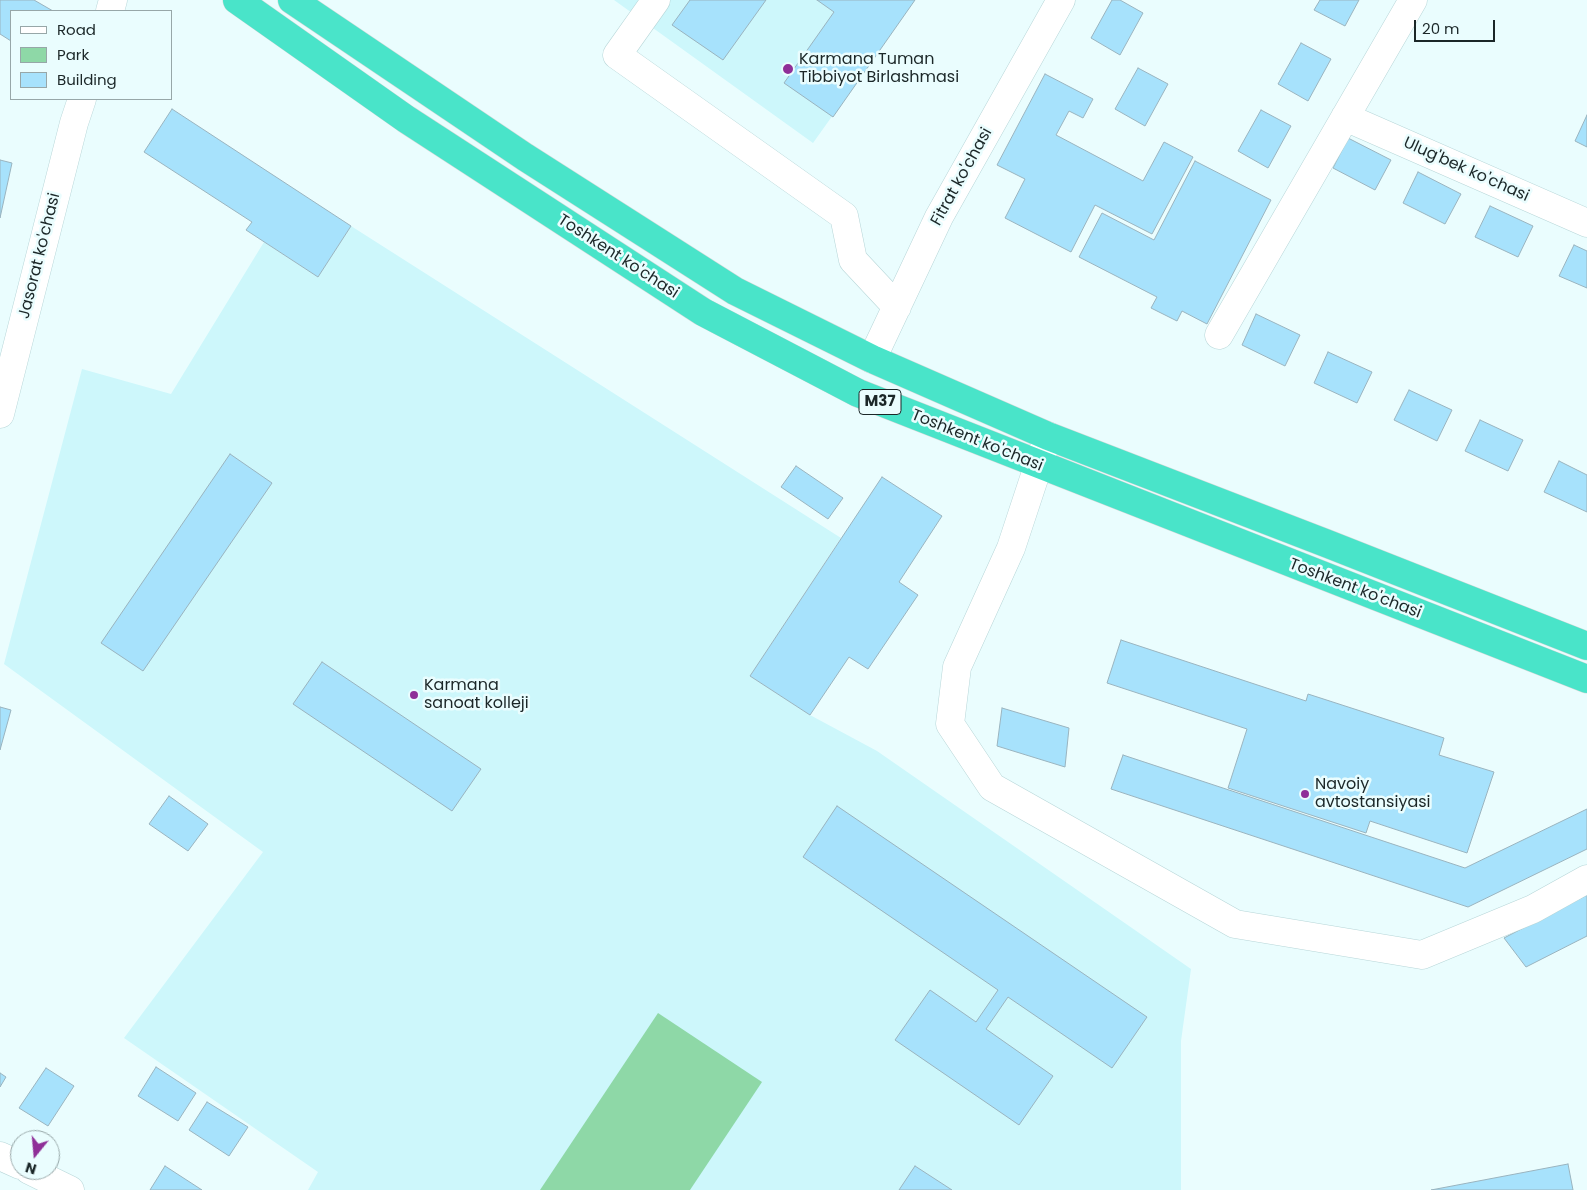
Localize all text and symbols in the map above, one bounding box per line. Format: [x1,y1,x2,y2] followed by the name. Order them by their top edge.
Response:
[10,10,172,100] legend
[1417,10,1498,42] scale bar
[1422,18,1460,39] text: 20 m
[57,19,96,40] text: Road
[57,44,89,65] text: Park
[799,50,959,88] place label: Karmana Tuman Tibbiyot Birlashmasi
[781,62,795,76] marker: Karmana Tuman Tibbiyot Birlashmasi
[57,69,117,90] text: Building
[927,125,997,229] street label: Fitrat ko'chasi
[1400,134,1532,206] street label: Ulug'bek ko'chasi
[15,191,65,321] street label: Jasorat ko'chasi
[554,211,682,303] street label: Toshkent ko'chasi
[859,390,901,414] road number: M37
[908,406,1046,476] street label: Toshkent ko'chasi
[1286,555,1424,623] street label: Toshkent ko'chasi
[424,676,529,714] place label: Karmana sanoat kolleji
[408,689,420,701] marker: Karmana sanoat kolleji
[1315,775,1430,813] place label: Navoiy avtostansiyasi
[1299,788,1311,800] marker: Navoiy avtostansiyasi
[10,1130,60,1180] north arrow
[23,1157,39,1179] text: N

